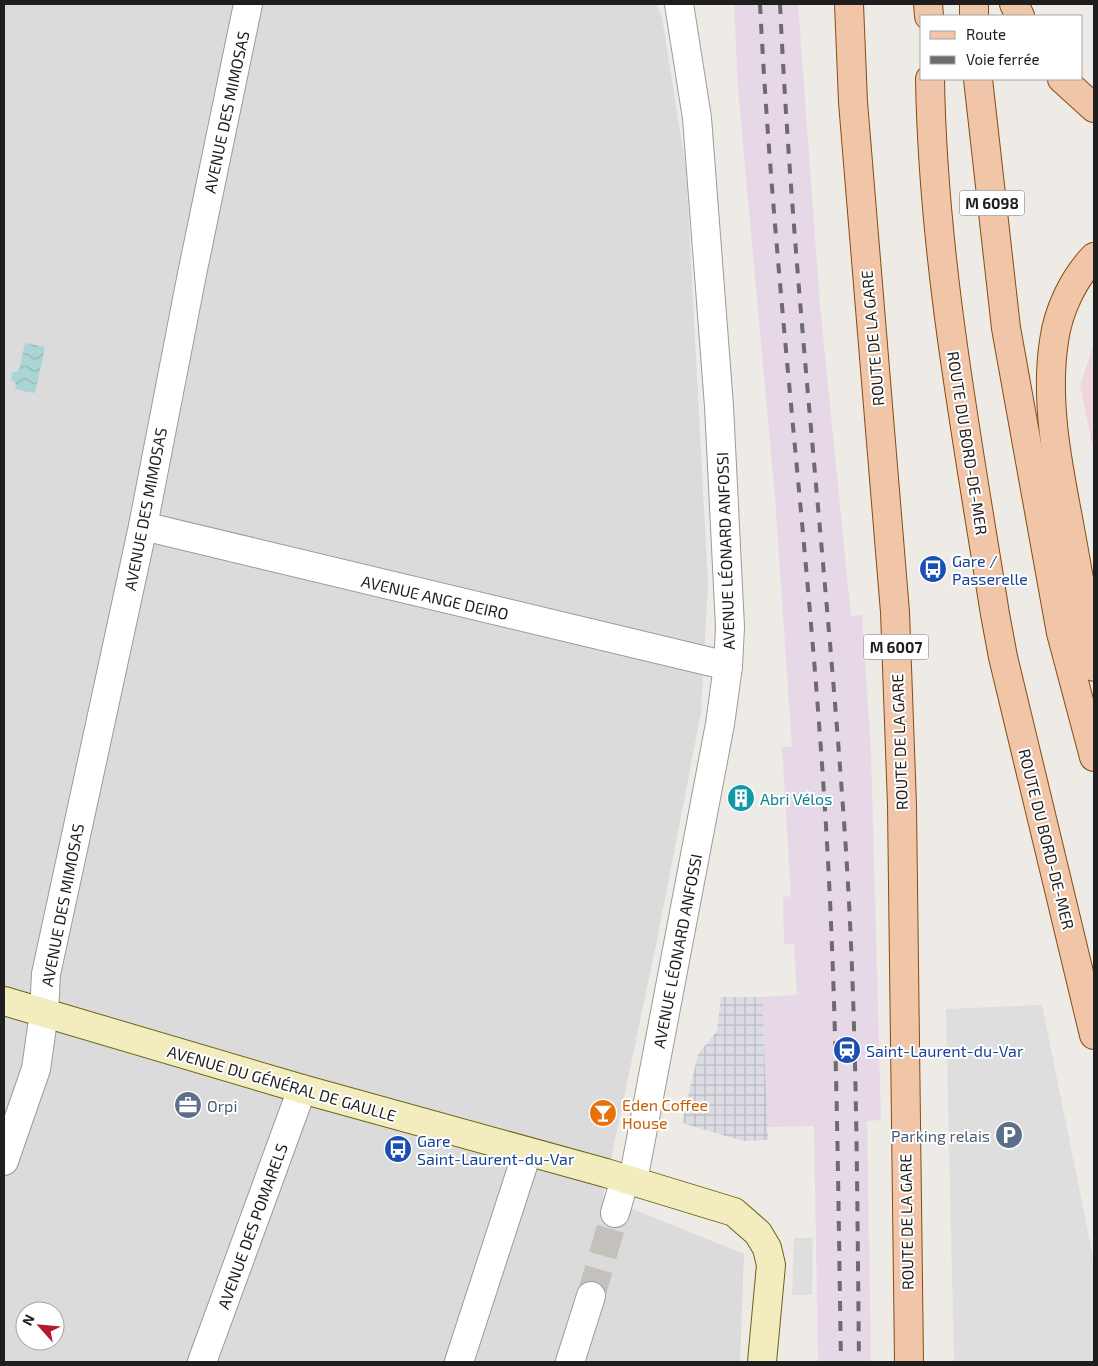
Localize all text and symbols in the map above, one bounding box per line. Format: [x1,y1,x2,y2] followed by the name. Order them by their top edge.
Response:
[920,15,1083,80] legend
[966,25,1006,43] text: Route
[199,29,253,195] street label: AVENUE DES MIMOSAS
[966,50,1040,68] text: Voie ferrée
[960,190,1024,216] road number: M 6098
[857,269,887,407] street label: ROUTE DE LA GARE
[944,350,992,536] street label: ROUTE DU BORD-DE-MER
[120,426,170,592] street label: AVENUE DES MIMOSAS
[712,452,738,650] street label: AVENUE LÉONARD ANFOSSI
[952,551,1028,588] place label: Gare / Passerelle
[918,554,948,584] bus stop icon: Gare / Passerelle
[360,571,510,623] street label: AVENUE ANGE DEIRO
[864,634,928,660] road number: M 6007
[887,673,911,811] street label: ROUTE DE LA GARE
[1015,747,1079,932] street label: ROUTE DU BORD-DE-MER
[726,783,756,813] building icon: Abri Vélos
[760,789,832,808] place label: Abri Vélos
[37,822,87,988] street label: AVENUE DES MIMOSAS
[649,852,705,1050] street label: AVENUE LÉONARD ANFOSSI
[832,1035,862,1065] station icon: Saint-Laurent-du-Var
[165,1041,399,1125] street label: AVENUE DU GÉNÉRAL DE GAULLE
[866,1041,1024,1060] place label: Saint-Laurent-du-Var
[173,1090,203,1120] office icon: Orpi
[622,1095,708,1132] place label: Eden Coffee House
[207,1096,237,1115] place label: Orpi
[588,1098,618,1128] bar icon: Eden Coffee House
[994,1120,1024,1150] parking icon: Parking relais
[891,1126,990,1145] place label: Parking relais
[417,1131,575,1168] place label: Gare Saint-Laurent-du-Var
[383,1134,413,1164] bus stop icon: Gare Saint-Laurent-du-Var
[213,1141,291,1311] street label: AVENUE DES POMARELS
[895,1154,917,1290] street label: ROUTE DE LA GARE
[15,1301,65,1351] north arrow
[18,1312,38,1328] text: N

